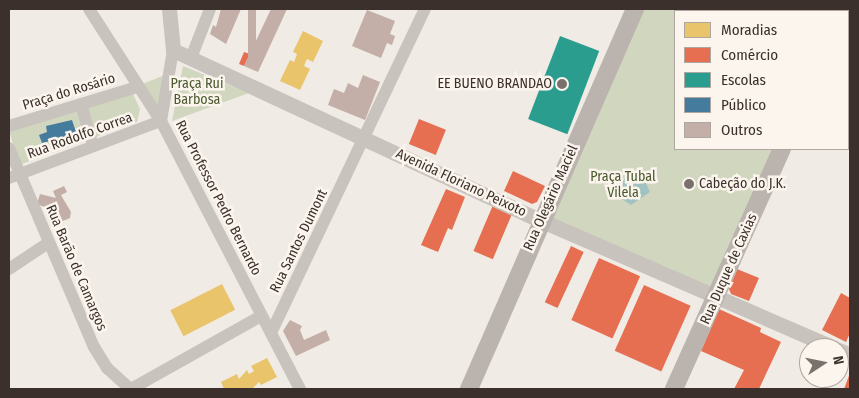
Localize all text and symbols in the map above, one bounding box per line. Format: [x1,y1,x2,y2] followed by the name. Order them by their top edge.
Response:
[674,10,849,150] legend
[721,21,777,39] text: Moradias
[721,46,778,64] text: Comércio
[21,70,117,114] street label: Praça do Rosário
[721,71,766,89] text: Escolas
[171,76,223,108] park label: Praça Rui Barbosa
[437,76,552,92] place label: EE BUENO BRANDAO
[556,78,568,90] marker: EE BUENO BRANDAO
[721,96,766,114] text: Público
[25,109,135,163] street label: Rua Rodolfo Correa
[171,118,265,278] street label: Rua Professor Pedro Bernardo
[721,121,762,139] text: Outros
[520,143,582,253] street label: Rua Olegário Maciel
[393,145,529,221] street label: Avenida Floriano Peixoto
[590,169,656,202] park label: Praça Tubal Vilela
[699,176,786,192] place label: Cabeção do J.K.
[683,178,695,190] marker: Cabeção do J.K.
[267,187,331,295] street label: Rua Santos Dumont
[42,203,110,333] street label: Rua Barão de Camargos
[697,211,761,327] street label: Rua Duque de Caxias
[799,338,849,388] north arrow
[829,354,847,366] text: N

